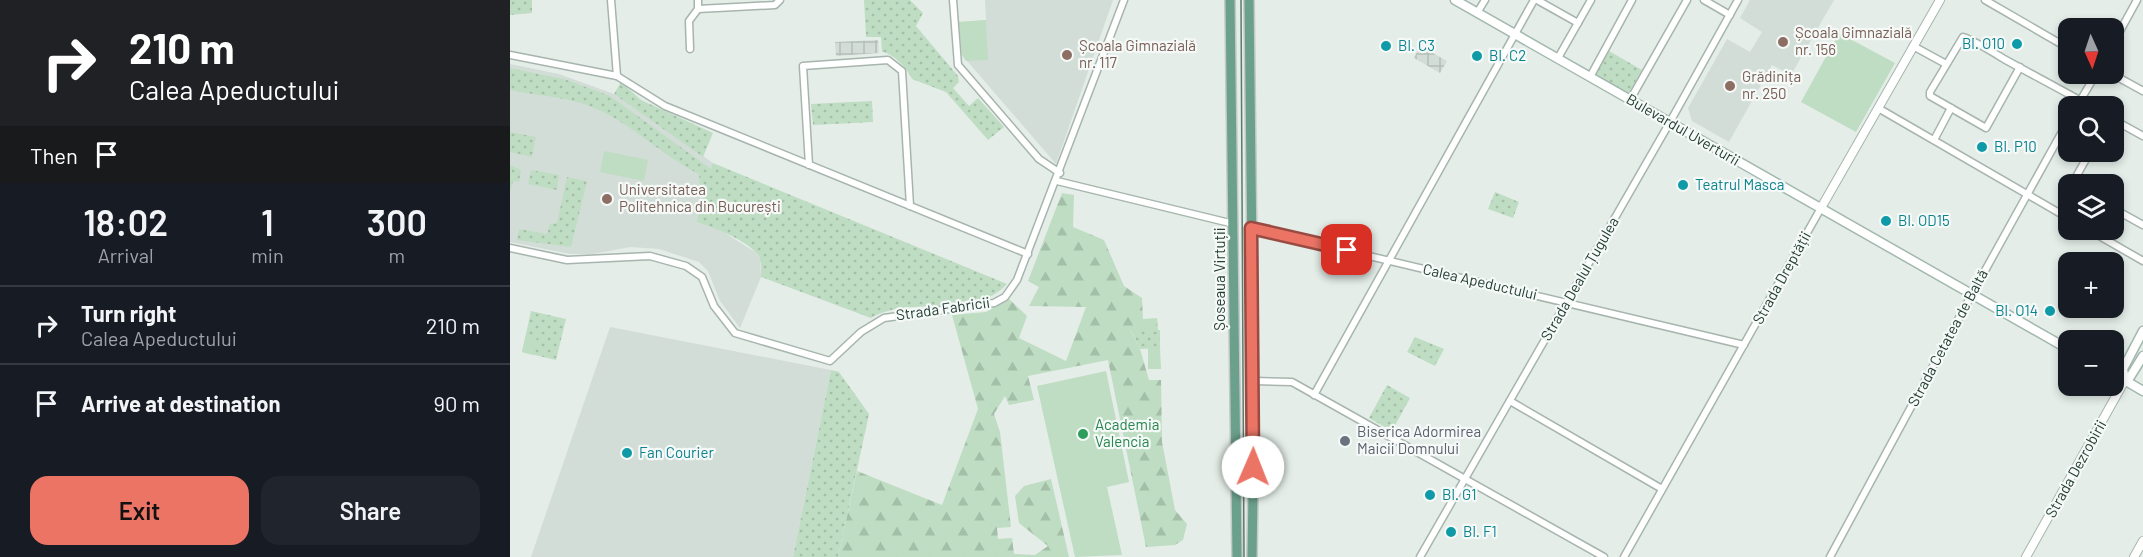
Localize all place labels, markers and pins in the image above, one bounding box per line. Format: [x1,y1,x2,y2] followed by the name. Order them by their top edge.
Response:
[1795,23,1912,58] place label: Școala Gimnazială nr. 156
[1962,34,2005,52] place label: Bl. O10
[1776,35,1790,49] marker: Școala Gimnazială nr. 156
[1079,36,1196,71] place label: Școala Gimnazială nr. 117
[1398,36,1435,54] place label: Bl. C3
[2010,37,2024,51] marker: Bl. O10
[1379,39,1393,53] marker: Bl. C3
[1489,46,1526,64] place label: Bl. C2
[1060,48,1074,62] marker: Școala Gimnazială nr. 117
[1470,49,1484,63] marker: Bl. C2
[1742,67,1801,102] place label: Grădinița nr. 250
[1723,79,1737,93] marker: Grădinița nr. 250
[1994,137,2037,155] place label: Bl. P10
[1975,140,1989,154] marker: Bl. P10
[1695,175,1785,193] place label: Teatrul Masca
[1676,178,1690,192] marker: Teatrul Masca
[619,180,781,215] place label: Universitatea Politehnica din București
[600,192,614,206] marker: Universitatea Politehnica din București
[1898,211,1950,229] place label: Bl. OD15
[1879,214,1893,228] marker: Bl. OD15
[1321,224,1372,275] pin
[1995,301,2038,319] place label: Bl. O14
[2043,304,2057,318] marker: Bl. O14
[1095,415,1159,450] place label: Academia Valencia
[1357,422,1481,457] place label: Biserica Adormirea Maicii Domnului
[1076,427,1090,441] marker: Academia Valencia
[1338,434,1352,448] marker: Biserica Adormirea Maicii Domnului
[639,443,714,461] place label: Fan Courier
[620,446,634,460] marker: Fan Courier
[1442,485,1476,503] place label: Bl. G1
[1423,488,1437,502] marker: Bl. G1
[1463,522,1497,540] place label: Bl. F1
[1444,525,1458,539] marker: Bl. F1

